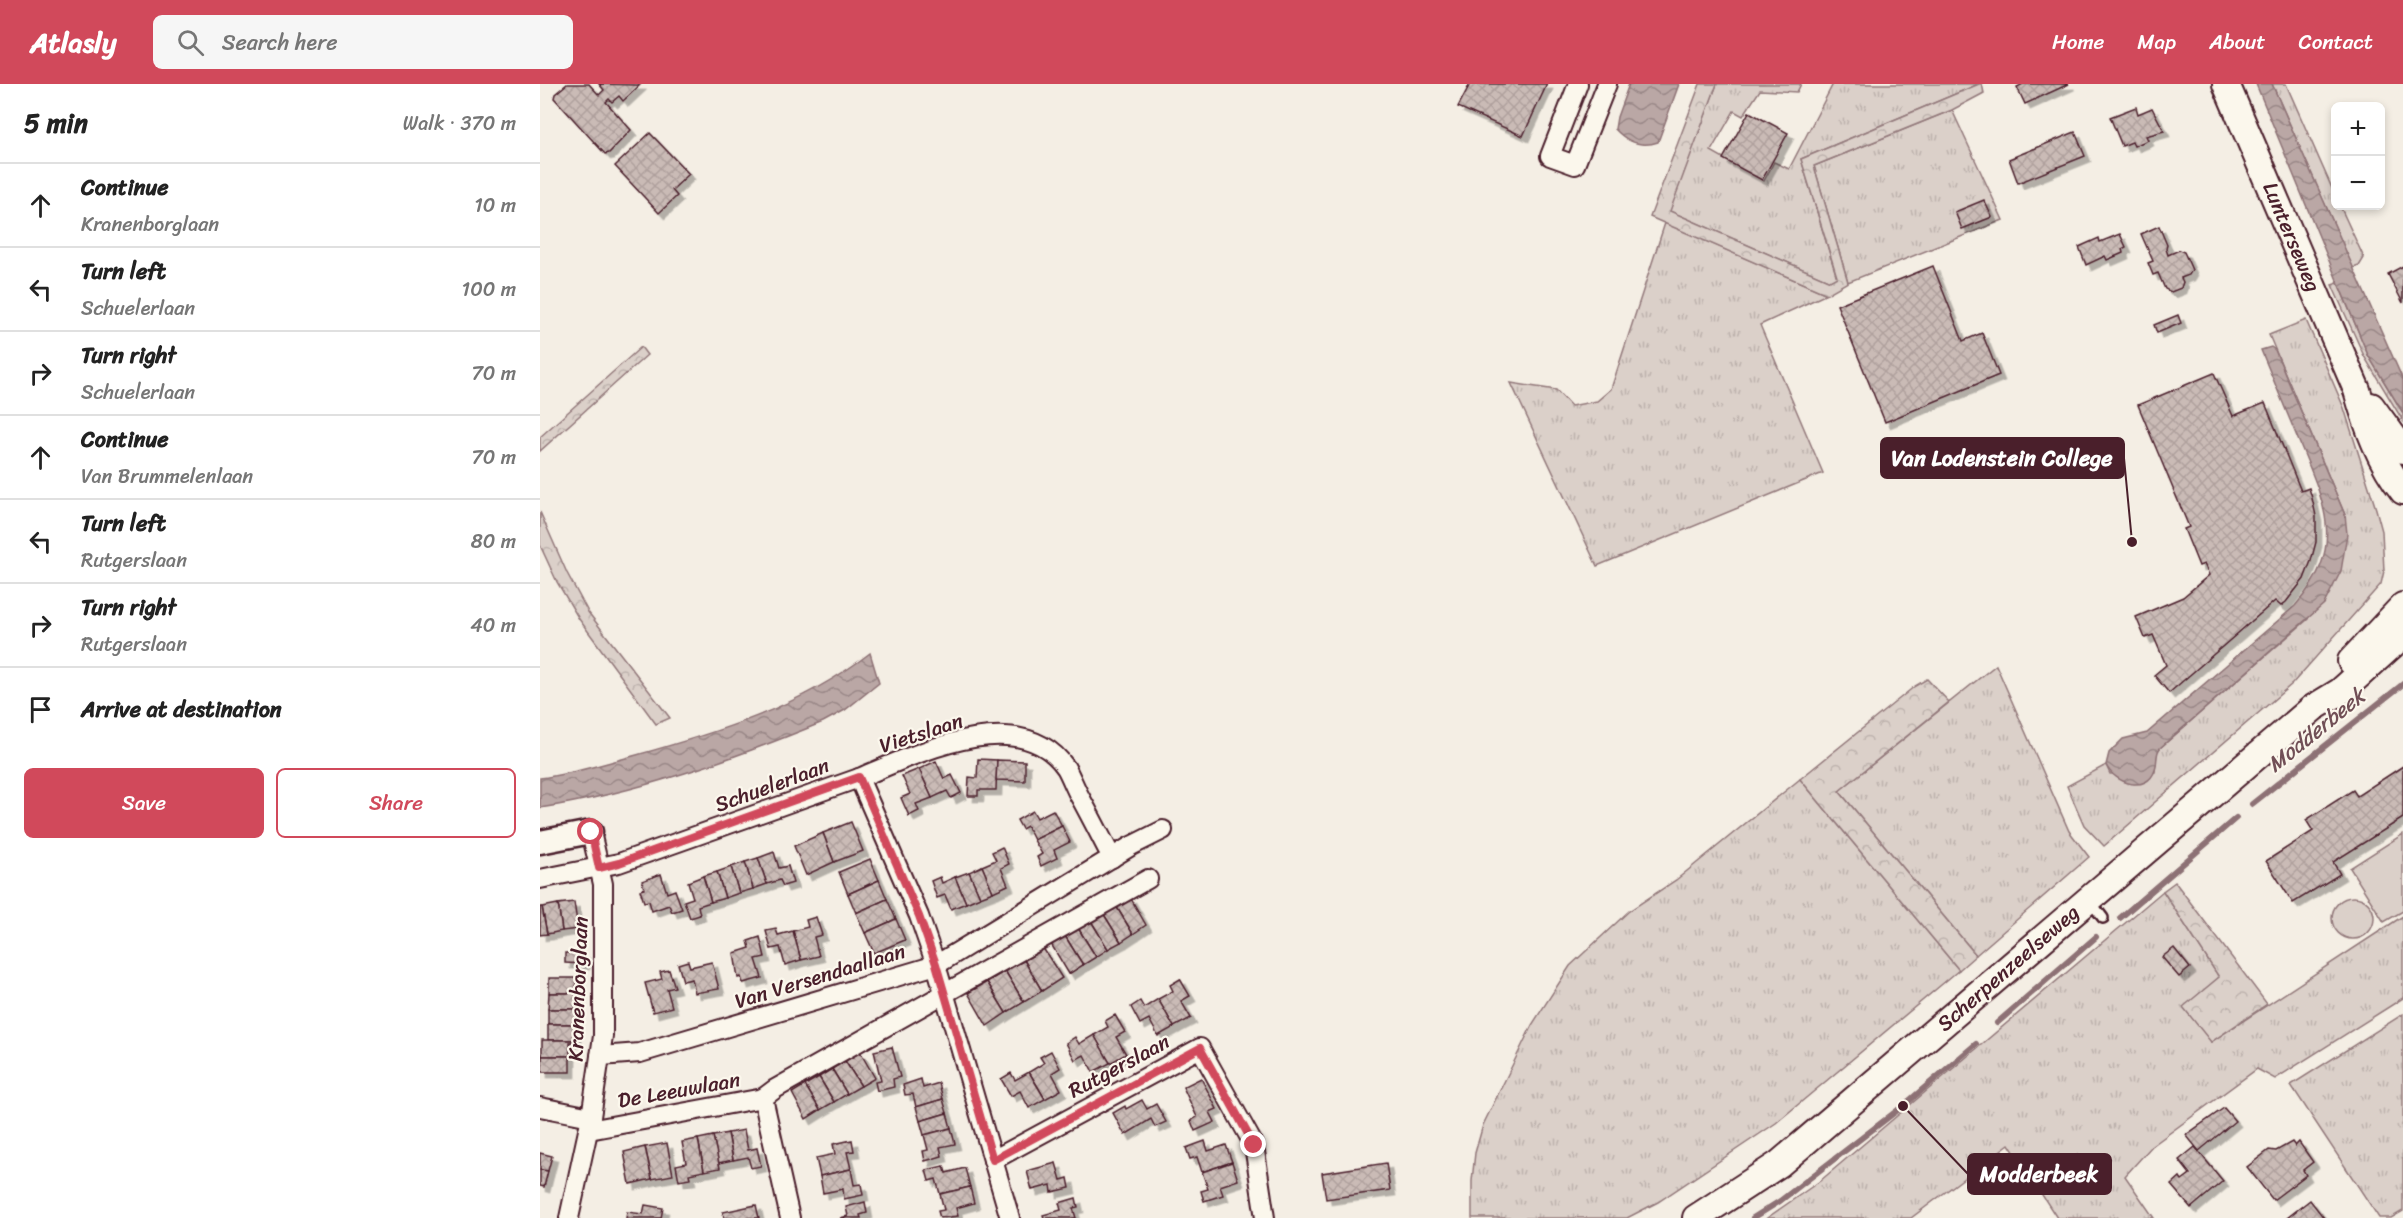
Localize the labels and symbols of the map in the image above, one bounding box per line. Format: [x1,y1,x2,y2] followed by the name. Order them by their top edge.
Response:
[2252,176,2332,298] street label: Lunterseweg
[1881,438,2124,478] callout: Van Lodenstein College
[1891,439,2113,478] text: Van Lodenstein College
[2258,676,2377,782] water label: Modderbeek
[874,702,968,764] street label: Vietslaan
[709,747,835,823] street label: Schuelerlaan
[577,818,603,844] route start
[1928,894,2089,1041] street label: Scherpenzeelseweg
[556,916,600,1062] street label: Kranenborglaan
[730,932,910,1020] street label: Van Versendaallaan
[1061,1023,1177,1109] street label: Rutgerslaan
[615,1061,743,1119] street label: De Leeuwlaan
[1240,1131,1266,1157] route end
[1968,1154,2111,1194] callout: Modderbeek
[1979,1155,2098,1194] text: Modderbeek

